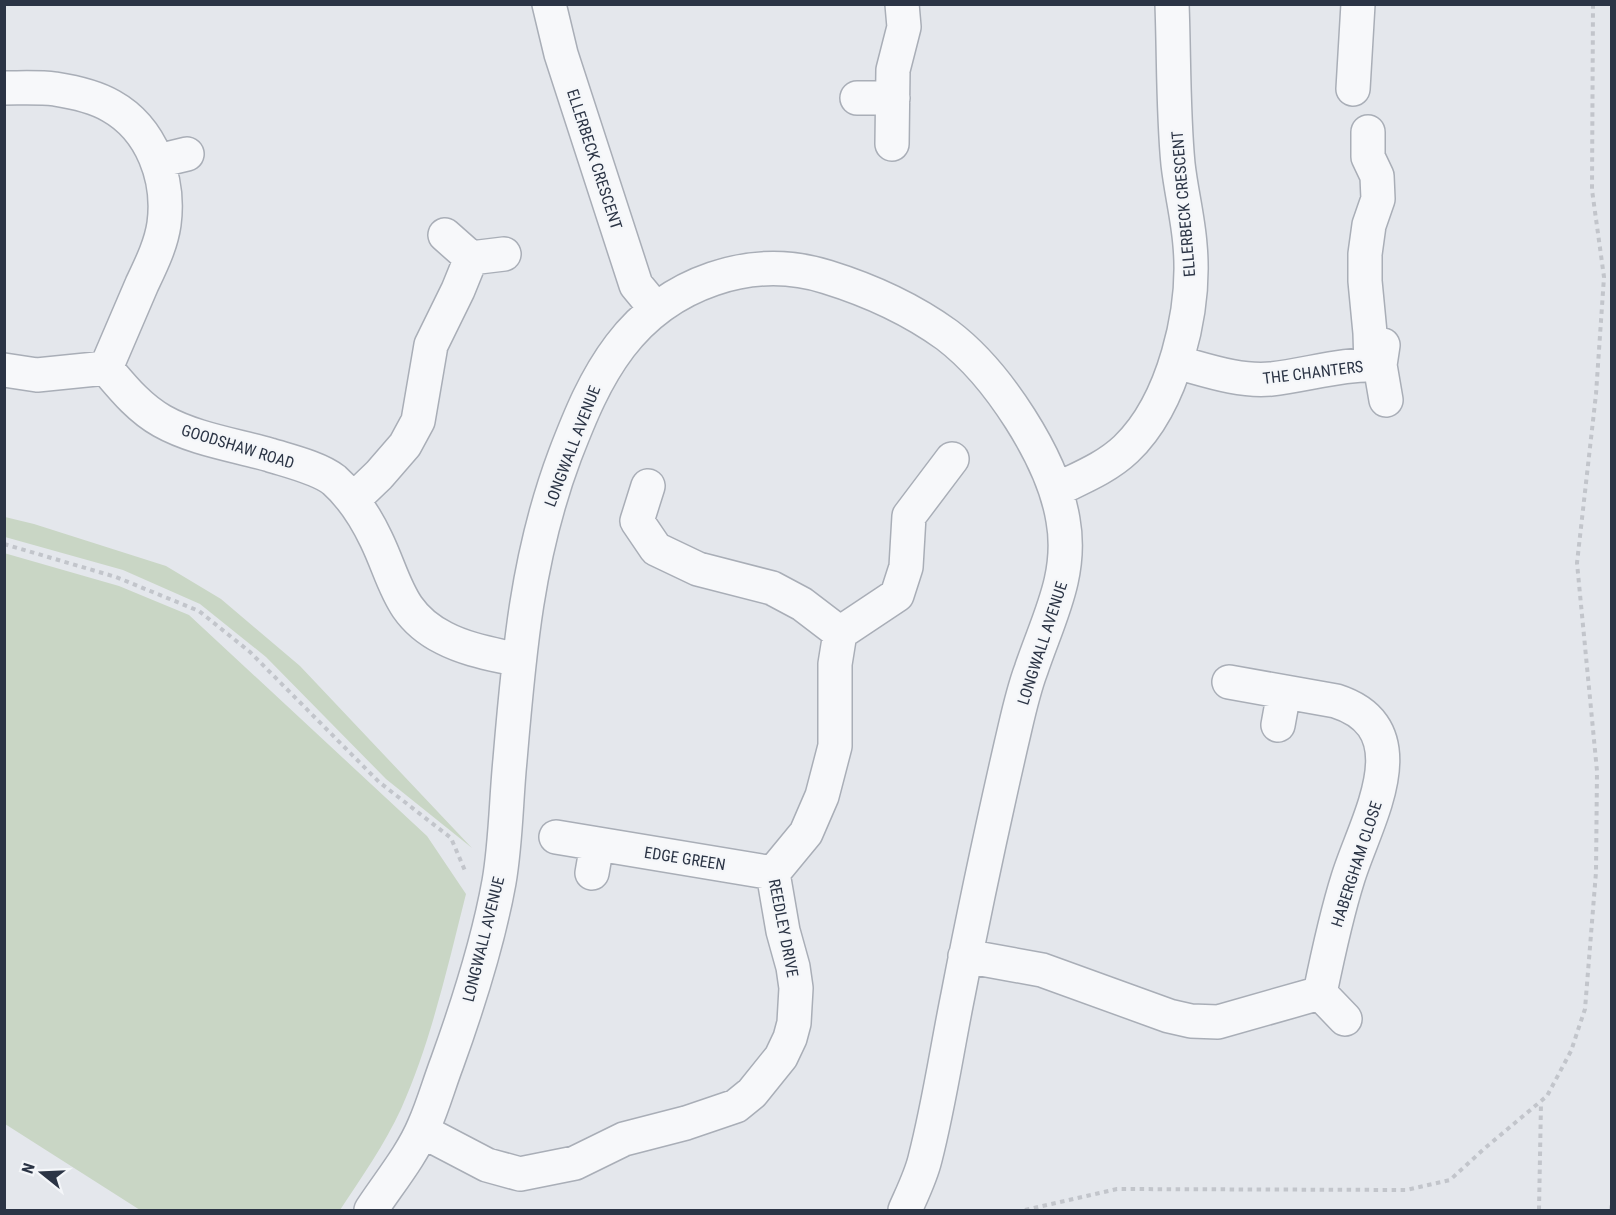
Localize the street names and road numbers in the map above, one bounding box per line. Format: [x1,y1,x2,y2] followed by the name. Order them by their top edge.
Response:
[563,86,626,232] street label: ELLERBECK CRESCENT
[1168,130,1199,278] street label: ELLERBECK CRESCENT
[1262,357,1364,388] street label: THE CHANTERS
[541,383,604,510] street label: LONGWALL AVENUE
[179,420,297,473] street label: GOODSHAW ROAD
[1014,579,1071,707] street label: LONGWALL AVENUE
[1327,799,1386,929] street label: HABERGHAM CLOSE
[643,843,727,874] street label: EDGE GREEN
[459,874,508,1004] street label: LONGWALL AVENUE
[765,877,802,979] street label: REEDLEY DRIVE

